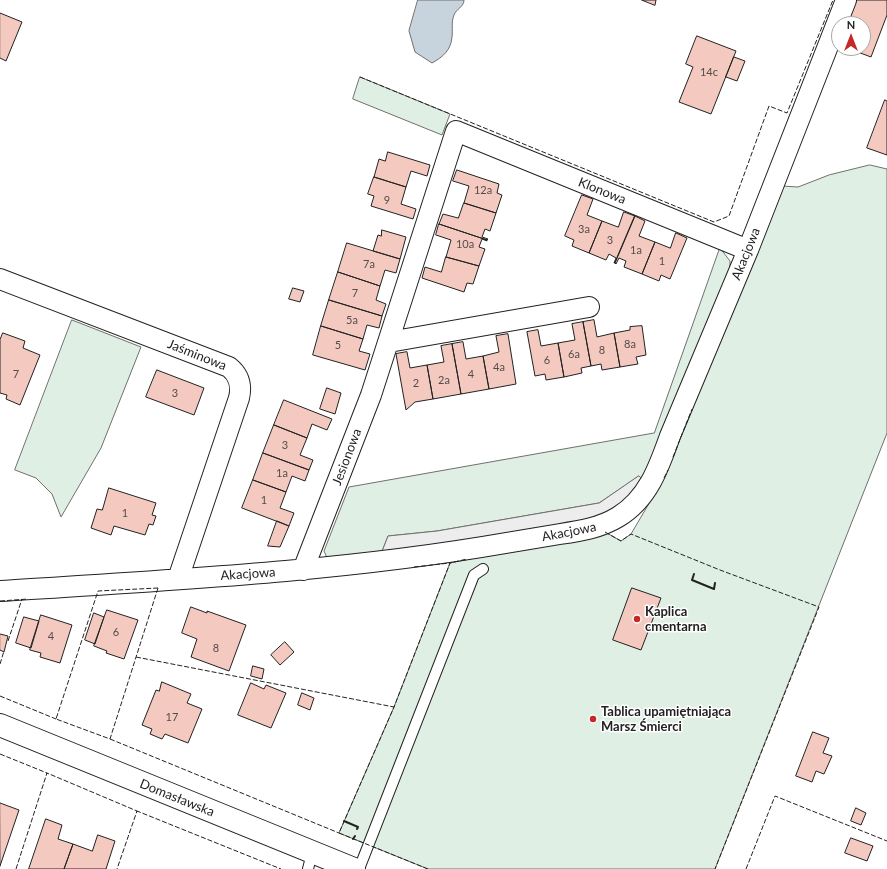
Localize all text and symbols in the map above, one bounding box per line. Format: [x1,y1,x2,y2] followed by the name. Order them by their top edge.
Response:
[831,16,871,56] north arrow
[847,18,855,31] text: N
[700,65,718,79] house number: 14c
[576,174,628,208] street label: Klonowa
[474,183,492,197] house number: 12a
[384,193,390,207] house number: 9
[578,222,590,236] house number: 3a
[728,226,764,282] street label: Akacjowa
[607,233,613,247] house number: 3
[456,237,474,251] house number: 10a
[630,243,642,257] house number: 1a
[659,254,665,268] house number: 1
[363,257,375,271] house number: 7a
[352,286,358,300] house number: 7
[346,313,358,327] house number: 5a
[165,336,229,374] street label: Jaśminowa
[624,337,636,351] house number: 8a
[335,338,341,352] house number: 5
[599,343,605,357] house number: 8
[568,347,580,361] house number: 6a
[544,353,550,367] house number: 6
[493,360,505,374] house number: 4a
[13,367,19,381] house number: 7
[468,367,474,381] house number: 4
[438,373,450,387] house number: 2a
[413,376,419,390] house number: 2
[172,386,178,400] house number: 3
[329,426,365,488] street label: Jesionowa
[282,438,288,452] house number: 3
[276,466,288,480] house number: 1a
[261,493,267,507] house number: 1
[122,506,128,520] house number: 1
[540,519,598,545] street label: Akacjowa
[220,564,276,584] street label: Akacjowa
[645,604,707,635] place label: Kaplica cmentarna
[632,614,642,624] marker: Kaplica cmentarna
[113,625,119,639] house number: 6
[48,629,54,643] house number: 4
[213,641,219,655] house number: 8
[601,704,731,735] place label: Tablica upamiętniająca Marsz Śmierci
[166,710,178,724] house number: 17
[588,714,598,724] marker: Tablica upamiętniająca Marsz Śmierci
[137,776,217,820] street label: Domasławska

